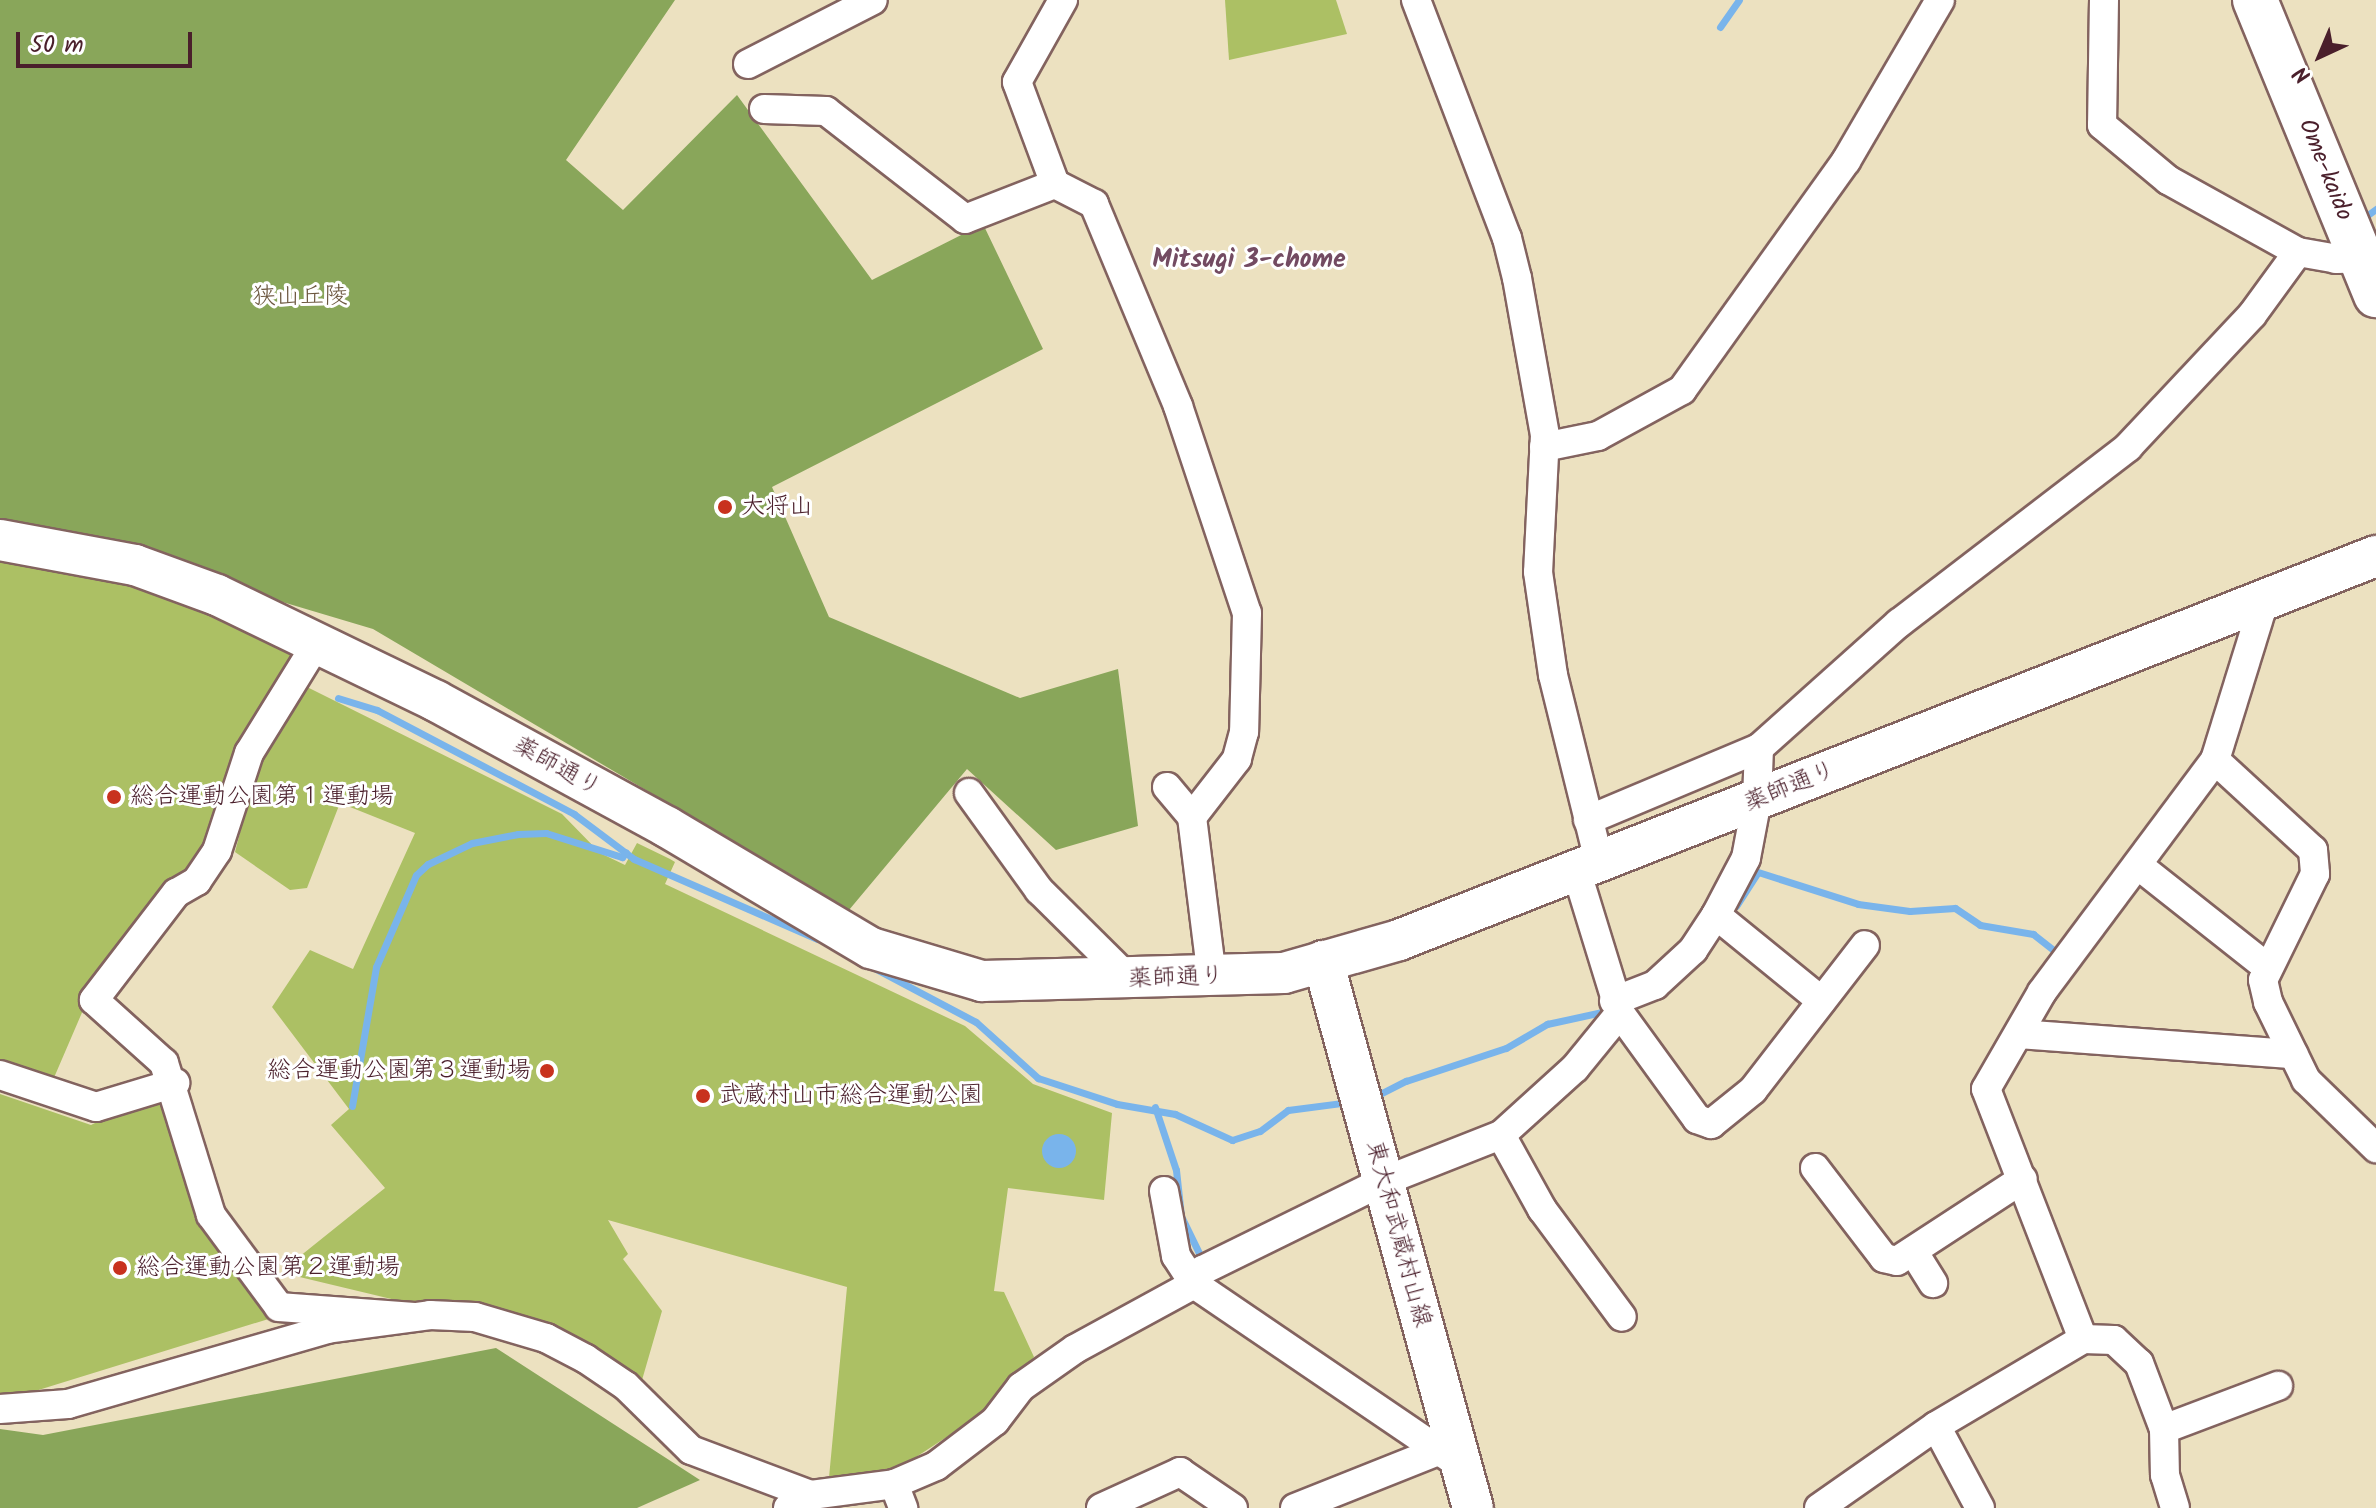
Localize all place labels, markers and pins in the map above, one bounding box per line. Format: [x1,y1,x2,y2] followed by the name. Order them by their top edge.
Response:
[741,493,813,521] place label: 大将山
[716,498,734,516] marker: 大将山
[130,783,394,811] place label: 総合運動公園第１運動場
[105,788,123,806] marker: 総合運動公園第１運動場
[267,1057,531,1085] place label: 総合運動公園第３運動場
[538,1062,556,1080] marker: 総合運動公園第３運動場
[719,1082,983,1110] place label: 武蔵村山市総合運動公園
[694,1087,712,1105] marker: 武蔵村山市総合運動公園
[136,1254,400,1282] place label: 総合運動公園第２運動場
[111,1259,129,1277] marker: 総合運動公園第２運動場

